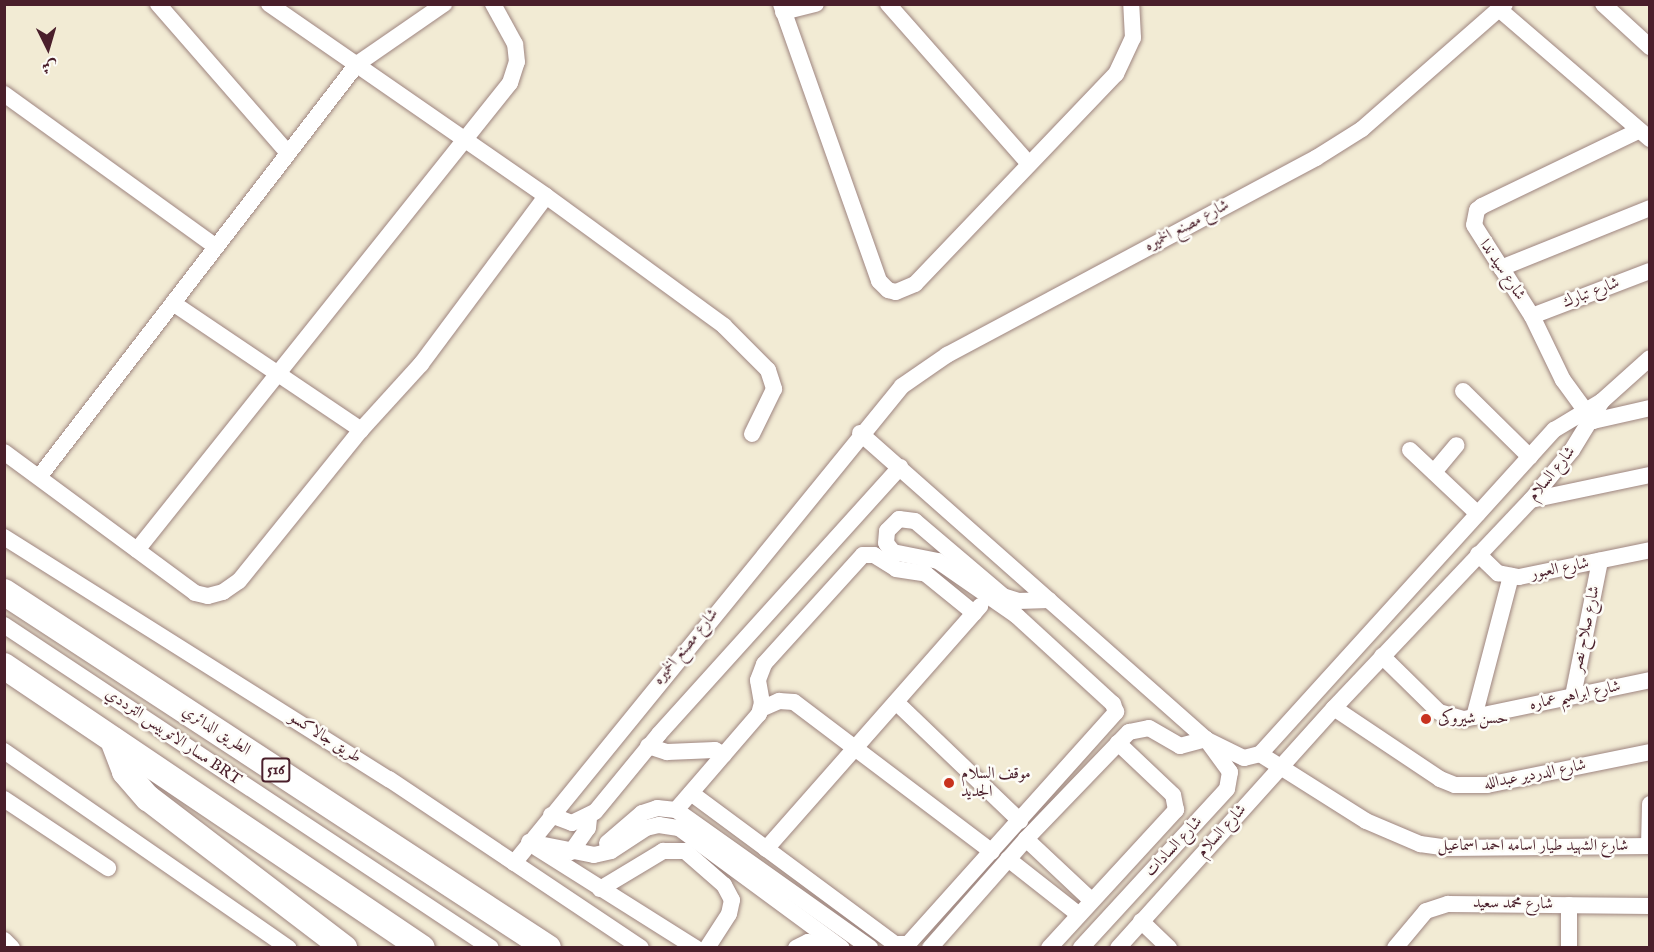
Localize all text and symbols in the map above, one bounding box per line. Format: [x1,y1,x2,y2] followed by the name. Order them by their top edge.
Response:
[18,18,78,78] north arrow
[41,55,58,77] text: ش
[1141,196,1233,256] street label: شارع مصنع الخميره
[1475,236,1529,304] street label: شارع سيد ندا
[1560,273,1622,313] street label: شارع تبارك
[1524,443,1580,505] street label: شارع السلام
[1529,554,1591,584] street label: شارع العبور
[1568,584,1604,674] street label: شارع صلاح نصر
[649,605,723,689] street label: شارع مصنع الخميره
[1528,677,1622,715] street label: شارع ابراهيم عماره
[101,684,245,790] street label: مسار الاتوبيس الترددي BRT
[178,702,254,760] street label: الطريق الدائري
[285,708,365,768] street label: طريق جالاكسو
[1438,709,1509,729] place label: حسن شيروكى
[1419,712,1433,726] marker: حسن شيروكى
[1482,756,1588,794] street label: شارع الدردير عبدالله
[261,758,291,782] road number: 516
[961,764,1031,802] place label: موقف السلام الجديد
[942,776,956,790] marker: موقف السلام الجديد
[1193,800,1251,862] street label: شارع السلام
[1141,813,1207,881] street label: شارع السادات
[1438,836,1628,856] street label: شارع الشهيد طيار اسامه احمد اسماعيل
[1473,894,1553,914] street label: شارع محمد سعيد

